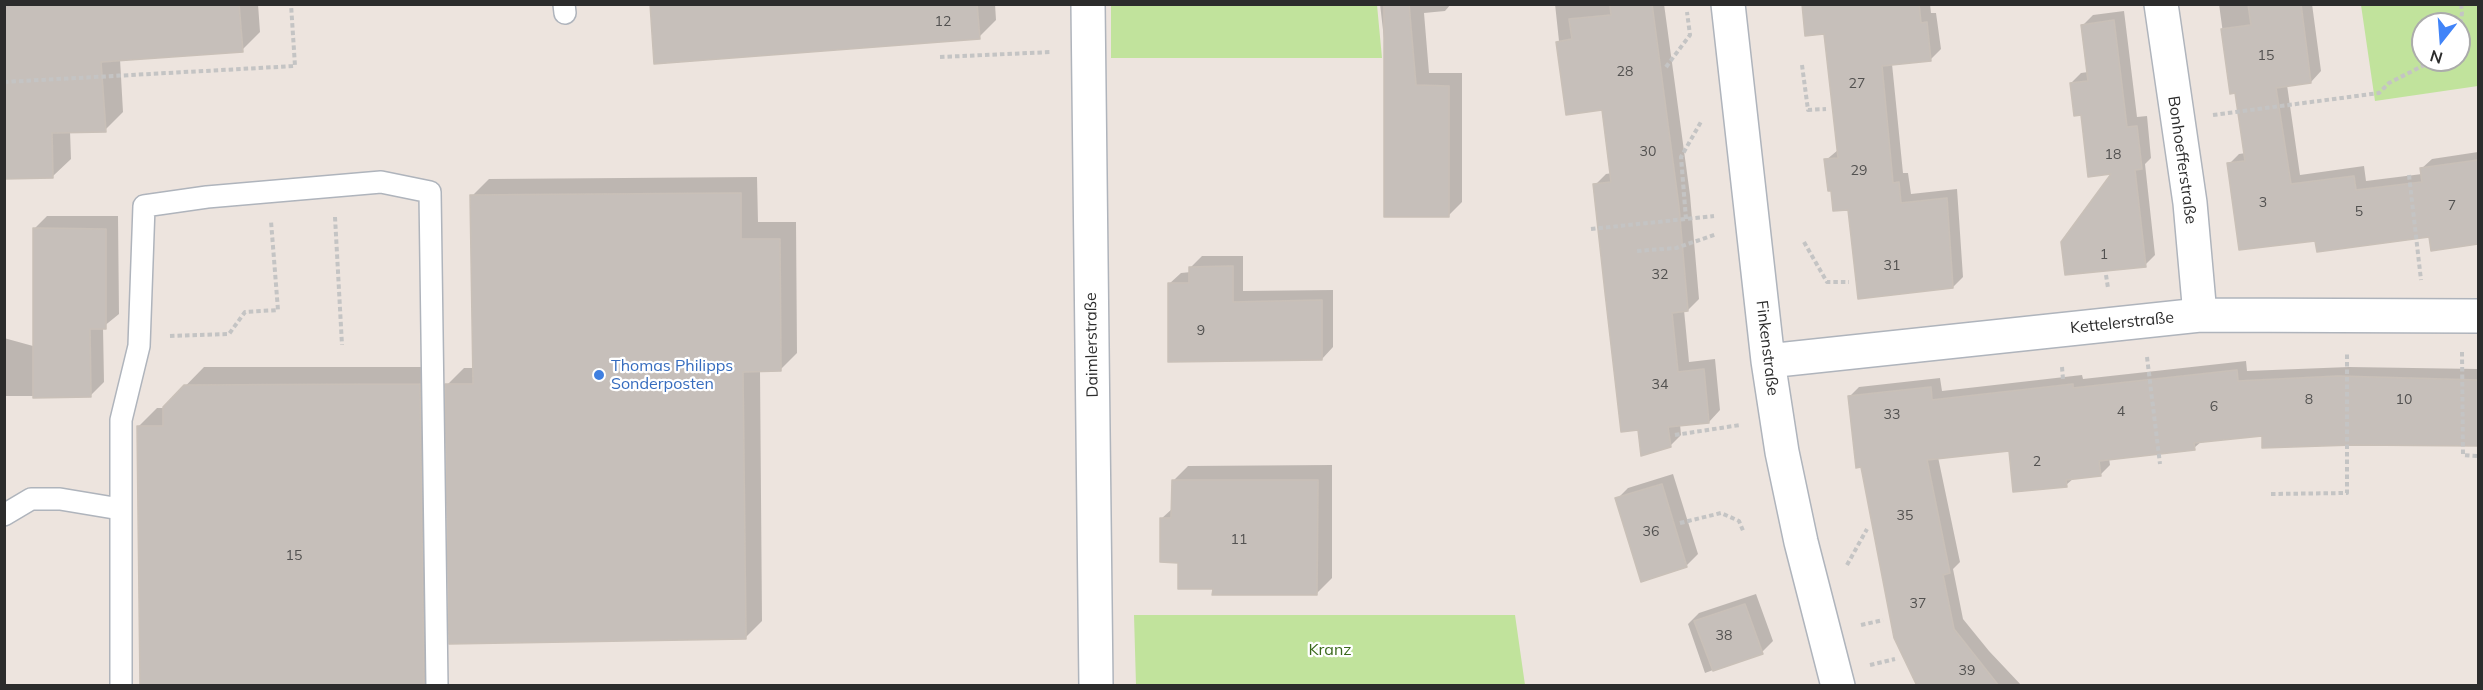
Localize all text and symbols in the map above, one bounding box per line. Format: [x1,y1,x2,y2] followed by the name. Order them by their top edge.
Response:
[2411,12,2471,72] north arrow
[935,14,951,30] house number: 12
[2428,46,2445,69] text: N
[2258,48,2274,64] house number: 15
[1617,64,1633,80] house number: 28
[1849,76,1865,92] house number: 27
[2164,95,2200,225] street label: Bonhoefferstraße
[1640,144,1656,160] house number: 30
[2105,147,2121,163] house number: 18
[1851,163,1867,179] house number: 29
[2259,195,2267,211] house number: 3
[2448,198,2456,214] house number: 7
[2355,204,2363,220] house number: 5
[2100,247,2108,263] house number: 1
[1884,258,1900,274] house number: 31
[1652,267,1668,283] house number: 32
[1081,292,1103,398] street label: Daimlerstraße
[1752,299,1782,397] street label: Finkenstraße
[2069,308,2175,338] street label: Kettelerstraße
[1197,323,1205,339] house number: 9
[611,356,733,394] place label: Thomas Philipps Sonderposten
[592,368,606,382] marker: Thomas Philipps Sonderposten
[1652,377,1668,393] house number: 34
[2305,392,2313,408] house number: 8
[2396,392,2412,408] house number: 10
[2210,399,2218,415] house number: 6
[2117,404,2125,420] house number: 4
[1884,407,1900,423] house number: 33
[2033,454,2041,470] house number: 2
[1897,508,1913,524] house number: 35
[1643,524,1659,540] house number: 36
[1231,532,1247,548] house number: 11
[286,548,302,564] house number: 15
[1910,596,1926,612] house number: 37
[1716,628,1732,644] house number: 38
[1308,640,1352,660] park label: Kranz
[1959,663,1975,679] house number: 39

